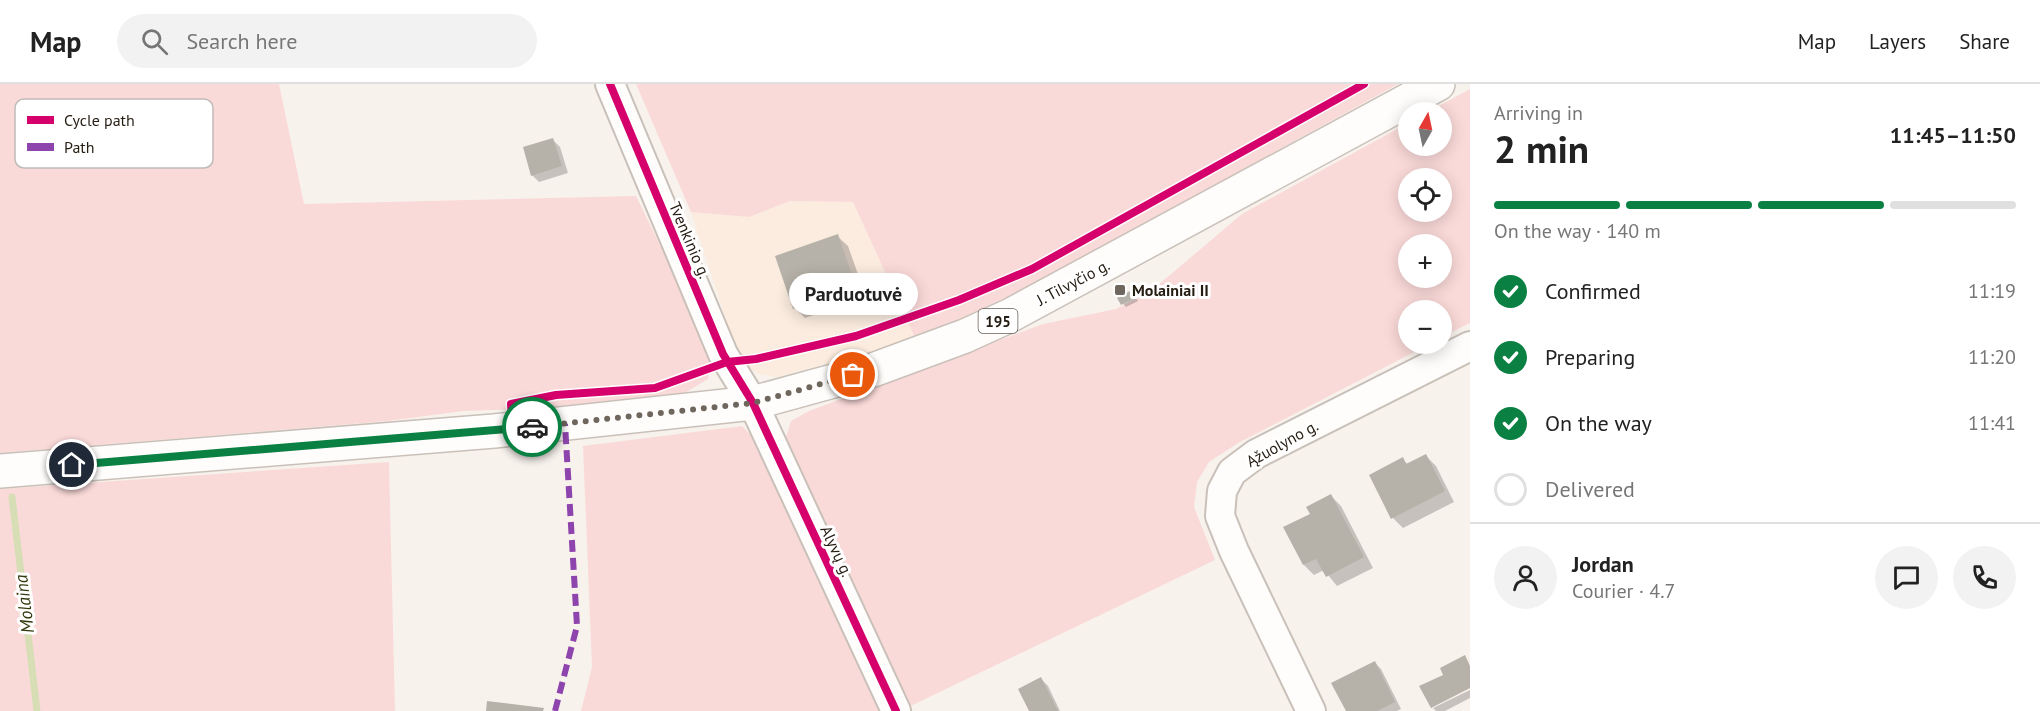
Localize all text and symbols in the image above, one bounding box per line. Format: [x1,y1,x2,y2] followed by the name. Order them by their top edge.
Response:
[117,14,537,68] search box
[30,23,81,60] text: Map
[138,25,171,58] icon: search
[186,27,297,55] text: Search here
[1798,28,1836,55] text: Map
[1869,28,1926,55] text: Layers
[1959,28,2010,55] text: Share
[15,99,213,168] legend
[1494,100,1583,126] text: Arriving in
[1398,102,1452,156] north arrow
[1398,102,1452,354] map controls
[64,110,135,130] text: Cycle path
[1890,121,2016,149] text: 11:45–11:50
[1494,123,1589,174] text: 2 min
[64,137,95,157] text: Path
[1398,168,1452,222] button: locate
[665,199,715,281] street label: Tvenkinio g.
[1494,218,1661,244] text: On the way · 140 m
[1398,234,1452,288] button: +
[1032,254,1113,310] street label: J. Tilvyčio g.
[788,273,918,315] callout: Parduotuvė
[1494,275,1527,308] icon: check
[1545,277,1641,305] text: Confirmed
[1968,278,2016,304] text: 11:19
[1132,280,1209,300] place label: Molainiai II
[805,281,902,307] text: Parduotuvė
[1113,283,1127,297] marker: Molainiai II
[1398,300,1452,354] button: −
[978,309,1018,333] road number: 195
[1494,341,1527,374] icon: check
[1545,343,1635,371] text: Preparing
[1968,344,2016,370] text: 11:20
[827,349,878,400] pin
[836,358,869,391] icon: bag
[502,397,562,457] courier
[1494,407,1527,440] icon: check
[1545,409,1652,437] text: On the way
[1968,410,2016,436] text: 11:41
[516,411,549,444] icon: car
[1243,415,1321,471] street label: Ąžuolyno g.
[46,439,97,490] pin
[55,448,88,481] icon: home
[1545,475,1635,503] text: Delivered
[816,522,858,580] street label: Alyvų g.
[1494,546,1557,609] button: person
[1875,546,1938,609] button: chat
[1953,546,2016,609] button: phone
[1572,550,1634,578] text: Jordan
[9,573,39,635] water label: Molaina
[1572,578,1675,604] text: Courier · 4.7

